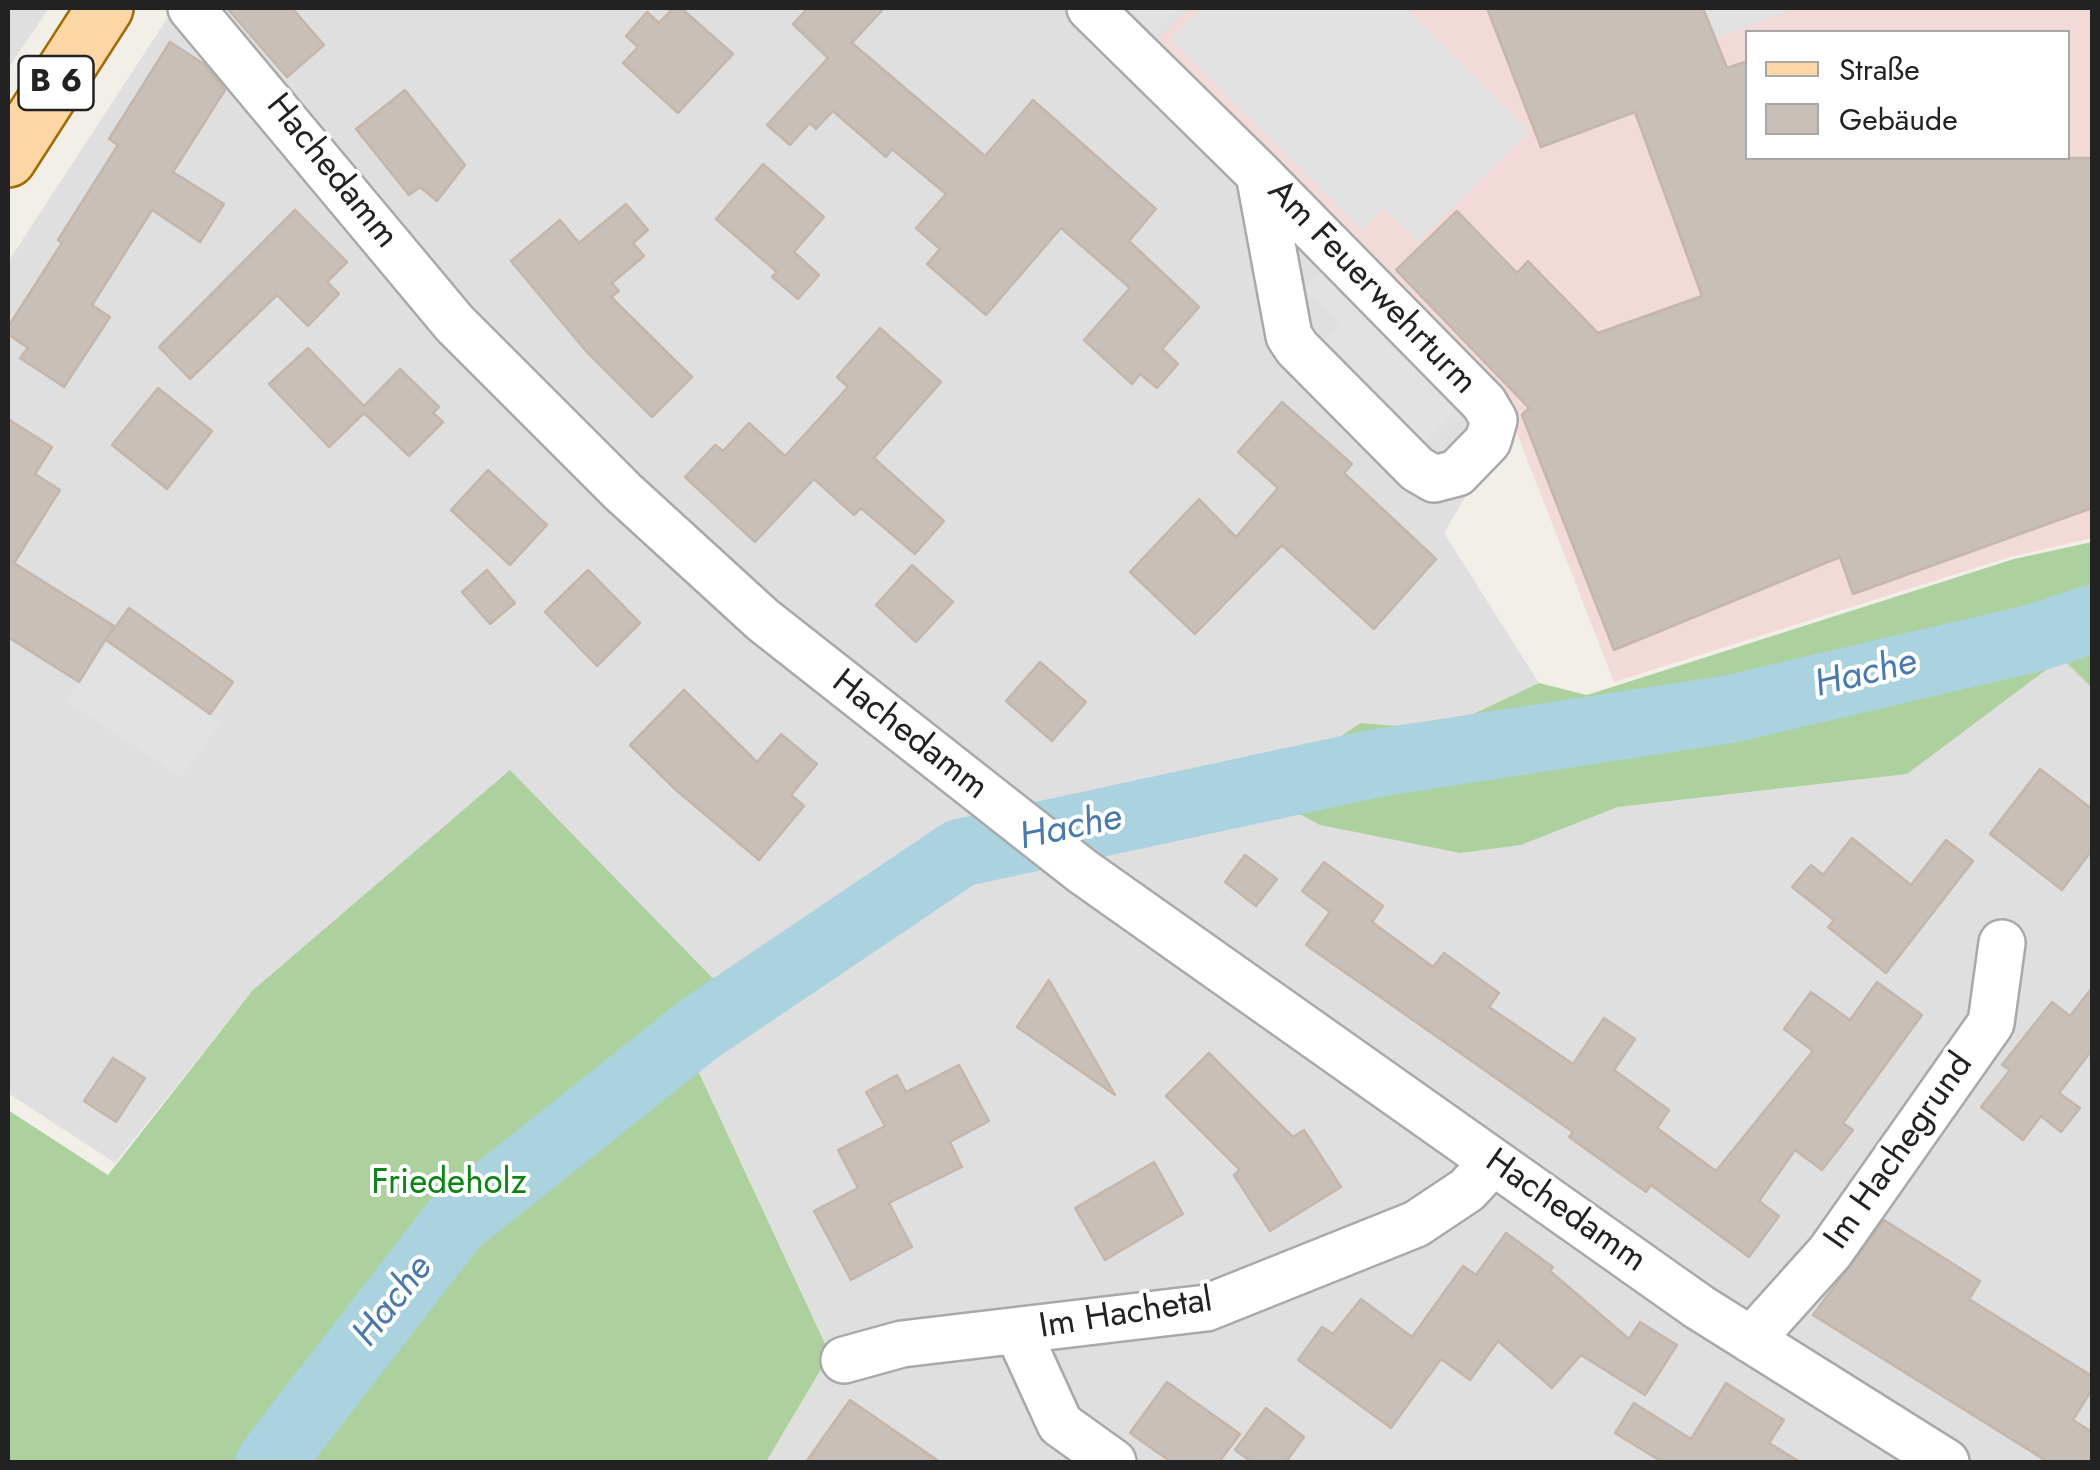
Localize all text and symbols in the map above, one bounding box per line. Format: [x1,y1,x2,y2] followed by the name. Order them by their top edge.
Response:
[1745,30,2070,160] legend
[1839,48,1920,91] text: Straße
[18,56,94,110] road number: B 6
[256,86,406,258] street label: Hachedamm
[1839,98,1958,141] text: Gebäude
[1258,172,1484,404] street label: Am Feuerwehrturm
[1810,640,1922,710] water label: Hache
[823,662,995,810] street label: Hachedamm
[1016,796,1126,862] water label: Hache
[1817,1046,1983,1258] street label: Im Hachegrund
[1477,1141,1653,1283] street label: Hachedamm
[371,1164,527,1206] park label: Friedeholz
[344,1247,444,1357] water label: Hache
[1036,1281,1216,1349] street label: Im Hachetal

